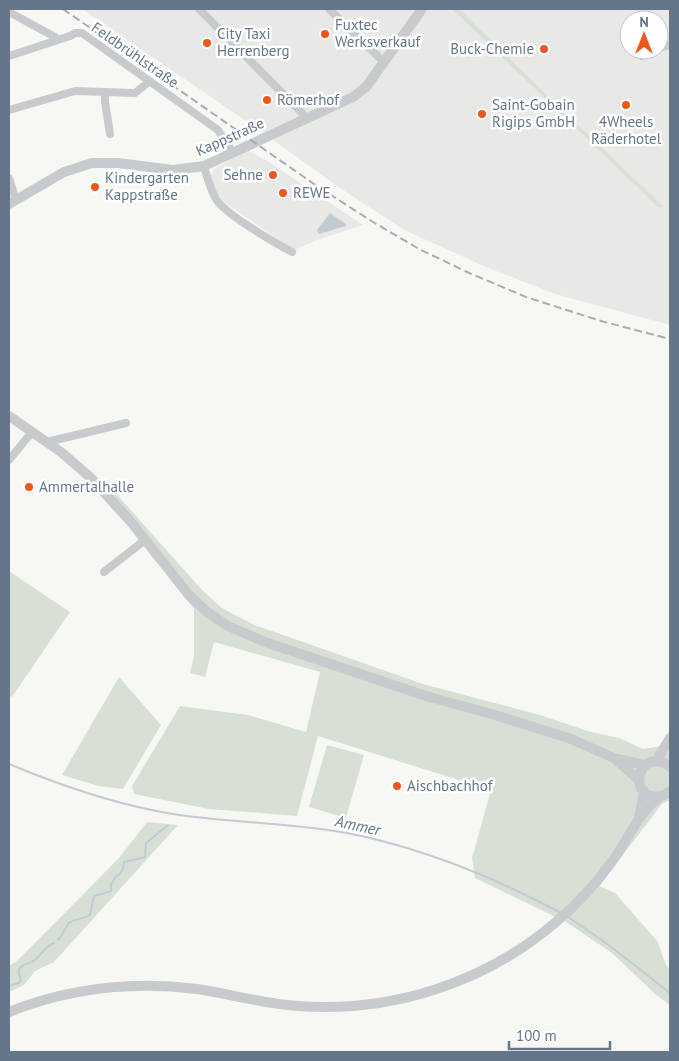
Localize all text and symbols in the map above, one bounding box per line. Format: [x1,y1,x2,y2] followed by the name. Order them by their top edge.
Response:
[619,10,669,60] north arrow
[639,13,649,31] text: N
[335,15,422,51] place label: Fuxtec Werksverkauf
[88,18,183,92] street label: Feldbrühlstraße
[217,24,290,60] place label: City Taxi Herrenberg
[319,28,331,40] marker: Fuxtec Werksverkauf
[201,37,213,49] marker: City Taxi Herrenberg
[450,39,534,58] place label: Buck-Chemie
[538,43,550,55] marker: Buck-Chemie
[277,90,340,109] place label: Römerhof
[261,94,273,106] marker: Römerhof
[492,95,575,131] place label: Saint-Gobain Rigips GmbH
[620,99,632,111] marker: 4Wheels Räderhotel
[476,108,488,120] marker: Saint-Gobain Rigips GmbH
[591,112,662,148] place label: 4Wheels Räderhotel
[193,113,267,160] street label: Kappstraße
[223,165,263,184] place label: Sehne
[105,168,189,204] place label: Kindergarten Kappstraße
[267,169,279,181] marker: Sehne
[89,181,101,193] marker: Kindergarten Kappstraße
[293,183,330,202] place label: REWE
[277,187,289,199] marker: REWE
[39,477,134,496] place label: Ammertalhalle
[23,481,35,493] marker: Ammertalhalle
[407,776,494,795] place label: Aischbachhof
[391,780,403,792] marker: Aischbachhof
[332,810,384,840] water label: Ammer
[509,1018,610,1050] scale bar
[516,1026,557,1045] text: 100 m

